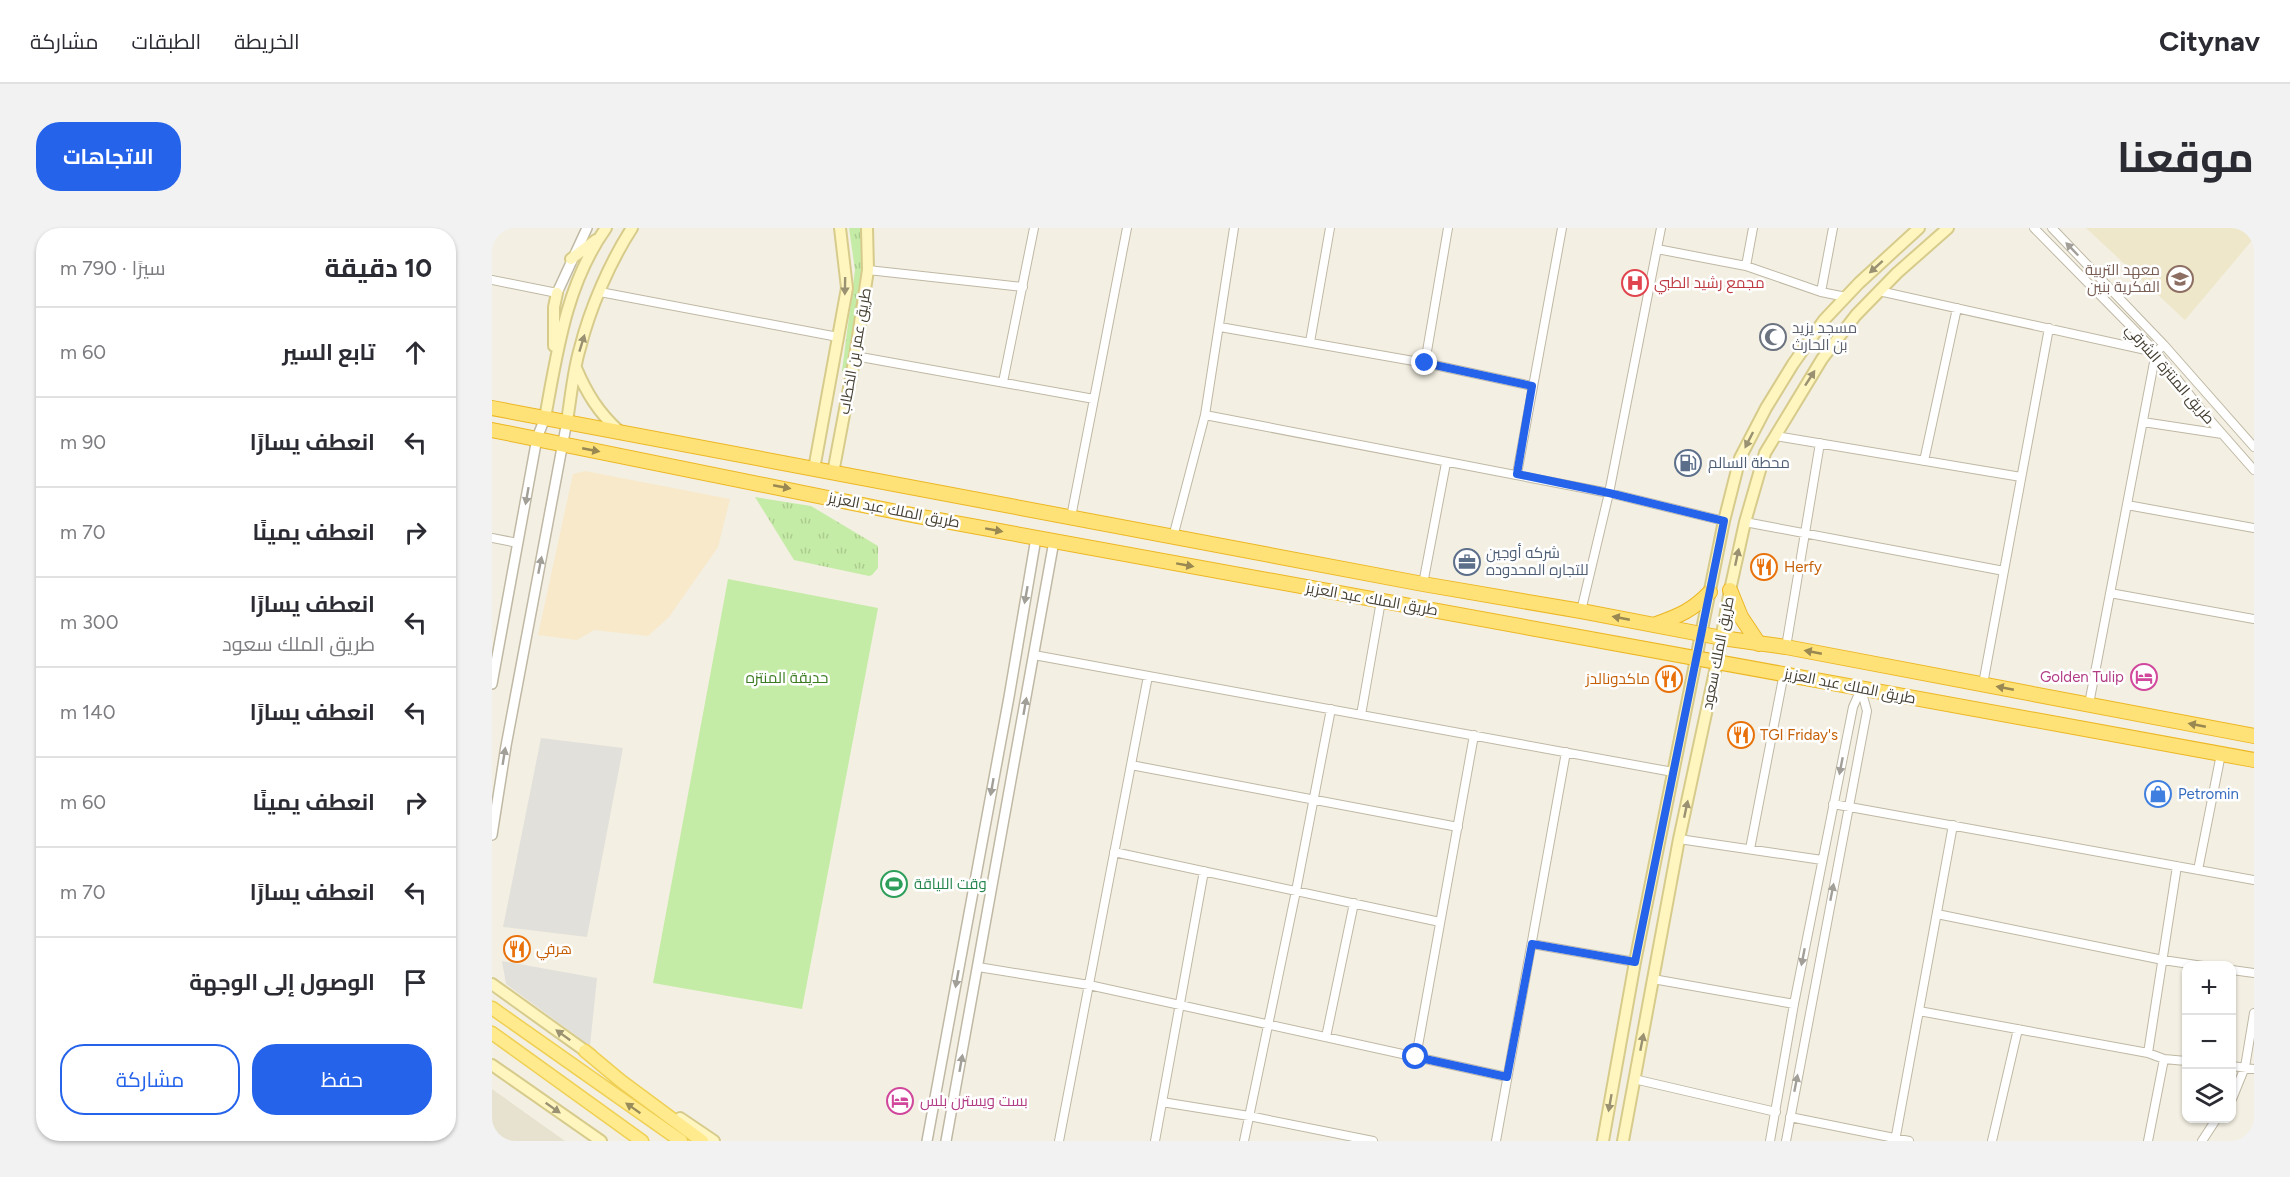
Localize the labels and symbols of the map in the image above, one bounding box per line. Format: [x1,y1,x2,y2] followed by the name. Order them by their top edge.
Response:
[2066,243,2080,257] one-way arrow
[1869,260,1884,273] one-way arrow
[2085,261,2160,297] place label: معهد التربية الفكرية بنين
[2165,264,2195,294] school or university icon: معهد التربية الفكرية بنين
[1620,268,1650,298] hospital icon: مجمع رشيد الطبي
[1654,274,1765,295] place label: مجمع رشيد الطبي
[841,277,850,296] one-way arrow
[835,286,876,416] street label: طريق عمر بن الخطاب
[1792,319,1857,355] place label: مسجد يزيد بن الحارث
[2119,320,2218,430] street label: طريق المنتزة الشرقي
[1758,322,1788,352] mosque icon: مسجد يزيد بن الحارث
[578,334,587,352] one-way arrow
[1411,349,1437,375] route end
[1804,370,1815,386] one-way arrow
[1744,432,1754,449] one-way arrow
[581,446,600,455] one-way arrow
[1673,448,1703,478] fuel station icon: محطة السالم
[1708,454,1790,473] place label: محطة السالم
[773,483,792,492] one-way arrow
[522,486,531,505] one-way arrow
[825,488,961,533] street label: طريق الملك عبد العزيز
[984,526,1003,535] one-way arrow
[1486,543,1589,579] place label: شركه أوجين للتجاره المحدوده
[1452,547,1482,577] office icon: شركه أوجين للتجاره المحدوده
[1733,547,1742,566] one-way arrow
[1749,552,1779,582] restaurant icon: Herfy
[536,555,545,574] one-way arrow
[1784,558,1822,576] place label: Herfy
[1176,561,1195,570] one-way arrow
[1303,578,1439,620] street label: طريق الملك عبد العزيز
[1022,586,1031,605] one-way arrow
[1698,595,1739,711] street label: طريق الملك سعود
[1612,613,1631,622] one-way arrow
[1804,647,1823,656] one-way arrow
[2129,662,2159,692] hotel icon: Golden Tulip
[1654,664,1684,694] restaurant icon: ماكدونالدز
[1781,664,1917,709] street label: طريق الملك عبد العزيز
[2040,668,2124,686] place label: Golden Tulip
[746,669,828,687] park label: حديقة المنتزه
[1585,670,1650,688] place label: ماكدونالدز
[1995,683,2014,692] one-way arrow
[1021,696,1030,715] one-way arrow
[1726,720,1756,750] restaurant icon: TGI Friday's
[2187,720,2206,729] one-way arrow
[1760,726,1838,744] place label: TGI Friday's
[500,747,509,766] one-way arrow
[1836,756,1845,775] one-way arrow
[987,778,996,797] one-way arrow
[2143,779,2173,809] shop icon: Petromin
[2178,785,2239,803] place label: Petromin
[1681,800,1691,819] one-way arrow
[879,869,909,899] sports icon: وقت اللياقة
[914,875,987,893] place label: وقت اللياقة
[1828,882,1837,901] one-way arrow
[502,934,532,964] restaurant icon: هرفي
[536,940,572,961] place label: هرفي
[1798,948,1807,967] one-way arrow
[952,970,961,989] one-way arrow
[555,1029,571,1041] one-way arrow
[1638,1033,1647,1052] one-way arrow
[1402,1043,1428,1069] route start
[957,1053,966,1072] one-way arrow
[1792,1074,1801,1093] one-way arrow
[885,1086,915,1116] hotel icon: بست ويسترن بلس
[920,1092,1028,1111] place label: بست ويسترن بلس
[1605,1094,1614,1113] one-way arrow
[545,1102,561,1114] one-way arrow
[626,1102,642,1114] one-way arrow

